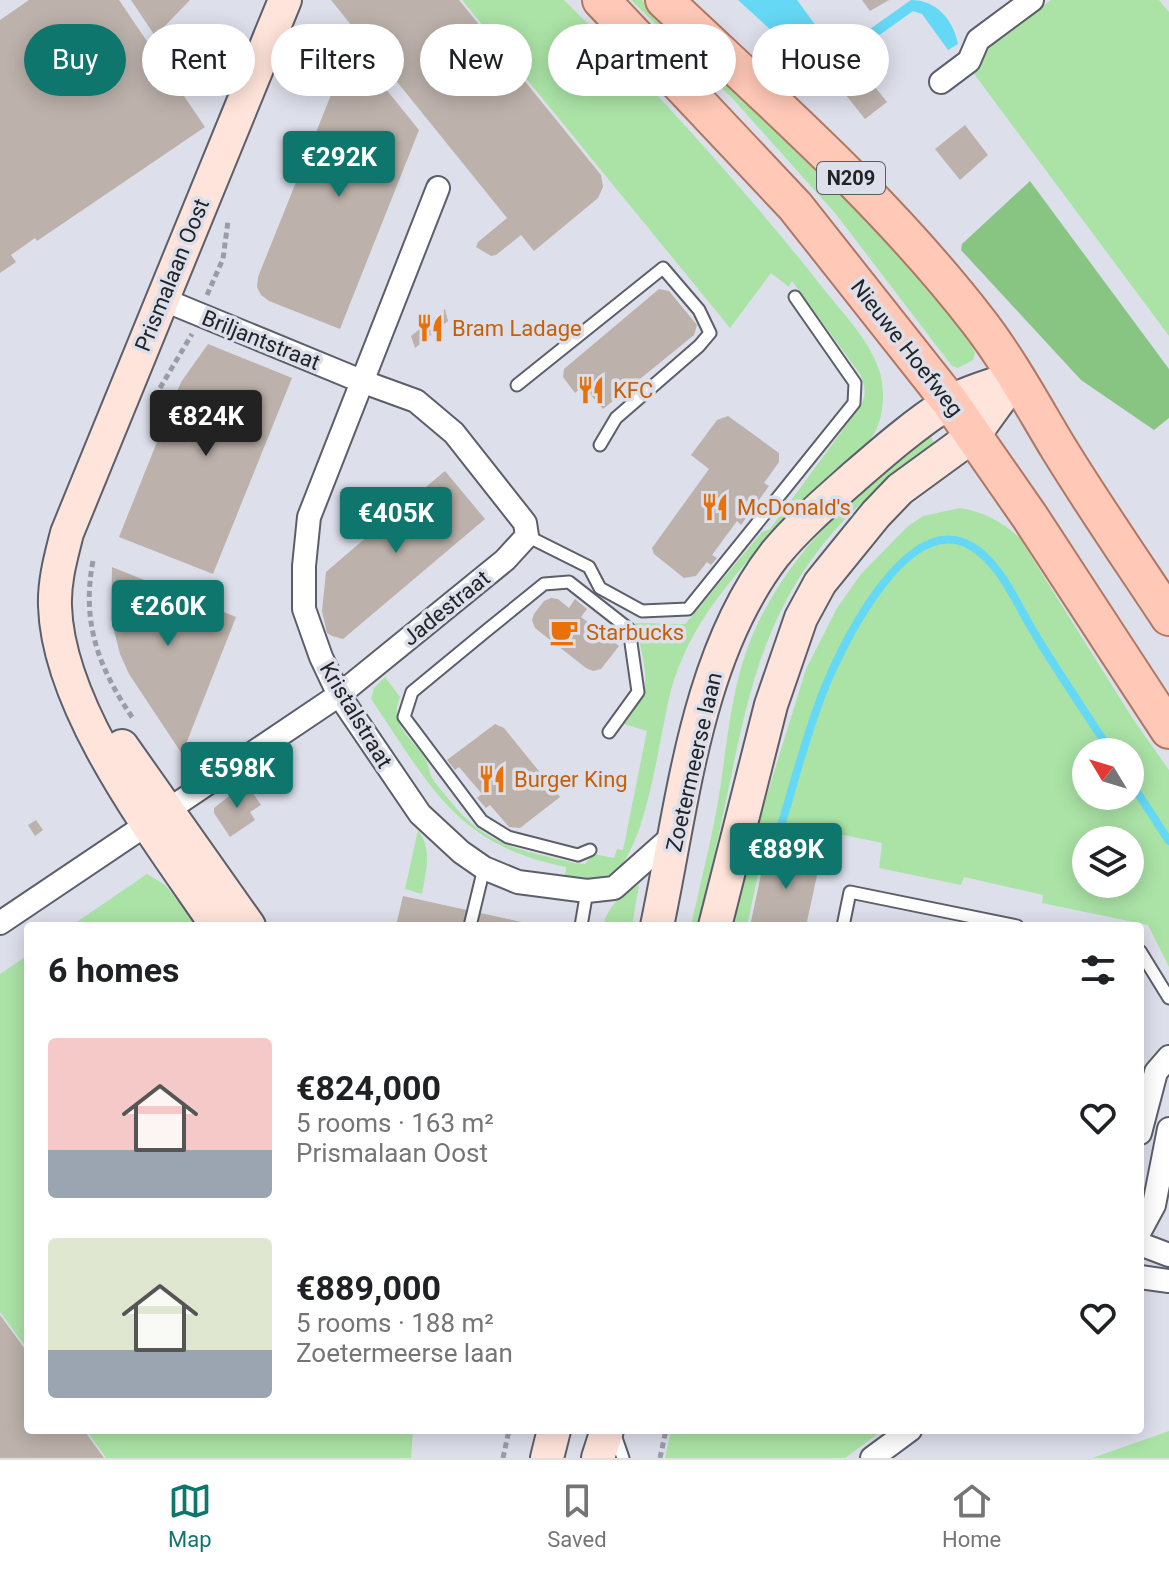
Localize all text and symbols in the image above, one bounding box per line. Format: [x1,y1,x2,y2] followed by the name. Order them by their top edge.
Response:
[24,24,126,96] chip: Buy
[142,24,255,96] chip: Rent
[271,24,404,96] chip: Filters
[420,24,532,96] chip: New
[548,24,736,96] chip: Apartment
[752,24,889,96] chip: House
[283,131,395,199] pin: €292K
[301,142,377,172] text: €292K
[817,162,885,194] road number: N209
[130,195,214,355] street label: Prismalaan Oost
[846,275,968,421] street label: Nieuwe Hoefweg
[198,305,324,375] street label: Briljantstraat
[415,313,445,343] restaurant icon: Bram Ladage
[452,316,582,341] place label: Bram Ladage
[576,375,606,405] restaurant icon: KFC
[613,378,653,403] place label: KFC
[150,390,262,458] pin: €824K
[168,401,244,431] text: €824K
[340,487,452,555] pin: €405K
[700,492,730,522] restaurant icon: McDonald's
[737,495,851,520] place label: McDonald's
[358,498,434,528] text: €405K
[397,565,495,651] street label: Jadestraat
[112,580,224,648] pin: €260K
[130,591,206,621] text: €260K
[549,617,579,647] cafe icon: Starbucks
[586,620,684,645] place label: Starbucks
[315,657,397,773] street label: Kristalstraat
[661,670,727,854] street label: Zoetermeerse laan
[1072,738,1144,810] north arrow
[1072,738,1144,898] map controls
[181,742,293,810] pin: €598K
[199,753,275,783] text: €598K
[477,764,507,794] restaurant icon: Burger King
[514,767,628,792] place label: Burger King
[730,823,842,891] pin: €889K
[1072,826,1144,898] button: layers
[748,834,824,864] text: €889K
[1076,948,1120,992] icon: filters
[48,950,179,990] text: 6 homes
[296,1068,441,1108] text: €824,000
[112,1070,208,1166] icon: home
[1076,1096,1120,1140] icon: heart
[296,1108,494,1138] text: 5 rooms · 163 m²
[296,1138,488,1168] text: Prismalaan Oost
[296,1268,441,1308] text: €889,000
[112,1270,208,1366] icon: home
[1076,1296,1120,1340] icon: heart
[296,1308,494,1338] text: 5 rooms · 188 m²
[296,1338,513,1368] text: Zoetermeerse laan
[168,1479,212,1552] tab: Map
[547,1479,607,1552] tab: Saved
[942,1479,1001,1552] tab: Home

